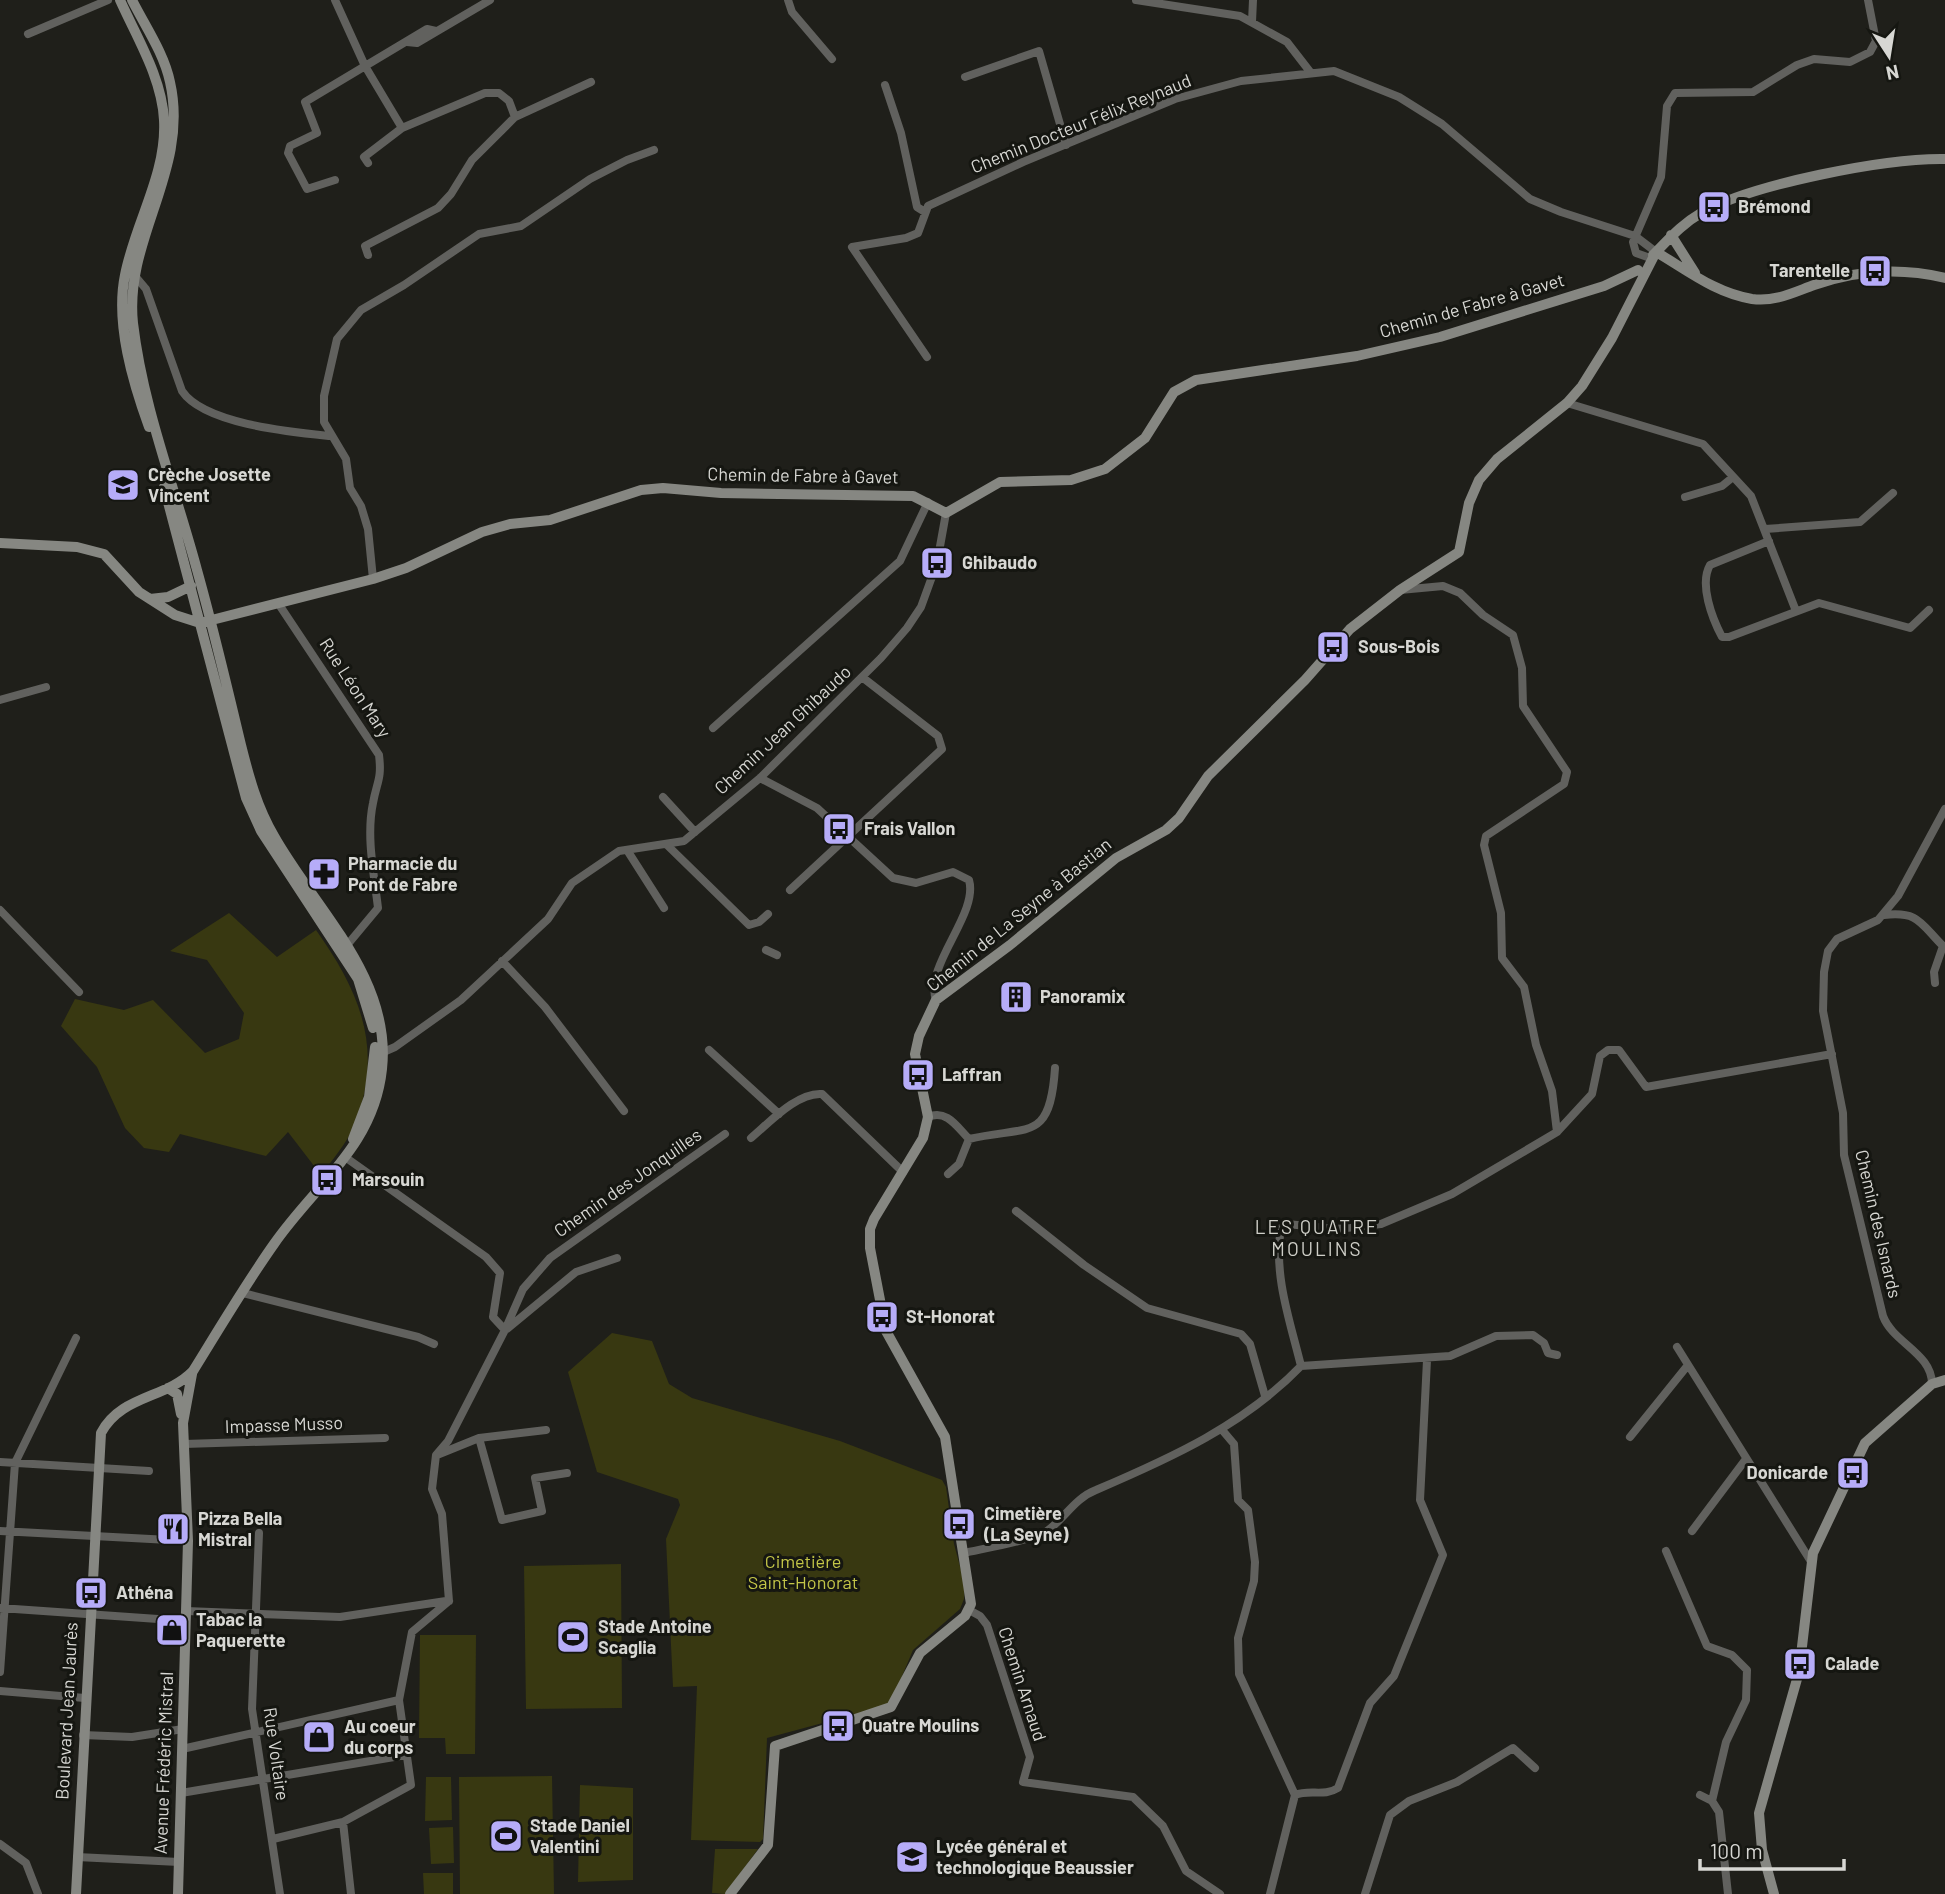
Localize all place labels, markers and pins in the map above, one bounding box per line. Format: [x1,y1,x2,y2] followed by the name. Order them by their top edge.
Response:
[1695,188,1733,226] bus stop icon: Brémond
[1738,195,1811,217] place label: Brémond
[1856,252,1894,290] bus stop icon: Tarentelle
[1769,259,1850,281] place label: Tarentelle
[148,463,271,506] place label: Crèche Josette Vincent
[104,466,142,504] school or university icon: Crèche Josette Vincent
[918,544,956,582] bus stop icon: Ghibaudo
[962,551,1037,573] place label: Ghibaudo
[1314,628,1352,666] bus stop icon: Sous-Bois
[1358,635,1440,657] place label: Sous-Bois
[820,810,858,848] bus stop icon: Frais Vallon
[864,817,955,839] place label: Frais Vallon
[348,852,458,895] place label: Pharmacie du Pont de Fabre
[305,855,343,893] pharmacy icon: Pharmacie du Pont de Fabre
[997,978,1035,1016] building icon: Panoramix
[1040,985,1126,1007] place label: Panoramix
[899,1056,937,1094] bus stop icon: Laffran
[942,1063,1002,1085] place label: Laffran
[308,1161,346,1199] bus stop icon: Marsouin
[352,1168,424,1190] place label: Marsouin
[863,1298,901,1336] bus stop icon: St-Honorat
[906,1305,995,1327] place label: St-Honorat
[1834,1454,1872,1492] bus stop icon: Donicarde
[1747,1461,1828,1483] place label: Donicarde
[983,1502,1069,1545] place label: Cimetière (La Seyne)
[940,1505,978,1543] bus stop icon: Cimetière (La Seyne)
[198,1507,282,1550] place label: Pizza Bella Mistral
[154,1510,192,1548] restaurant icon: Pizza Bella Mistral
[72,1574,110,1612] bus stop icon: Athéna
[116,1581,173,1603] place label: Athéna
[196,1608,286,1651] place label: Tabac la Paquerette
[153,1611,191,1649] shop icon: Tabac la Paquerette
[598,1615,712,1658] place label: Stade Antoine Scaglia
[554,1618,592,1656] sports icon: Stade Antoine Scaglia
[1781,1645,1819,1683] bus stop icon: Calade
[1825,1652,1879,1674] place label: Calade
[819,1707,857,1745] bus stop icon: Quatre Moulins
[862,1714,979,1736] place label: Quatre Moulins
[344,1715,416,1758] place label: Au coeur du corps
[300,1718,338,1756] shop icon: Au coeur du corps
[530,1814,630,1857] place label: Stade Daniel Valentini
[487,1817,525,1855] sports icon: Stade Daniel Valentini
[936,1835,1134,1878] place label: Lycée général et technologique Beaussier
[893,1838,931,1876] school or university icon: Lycée général et technologique Beaussier

